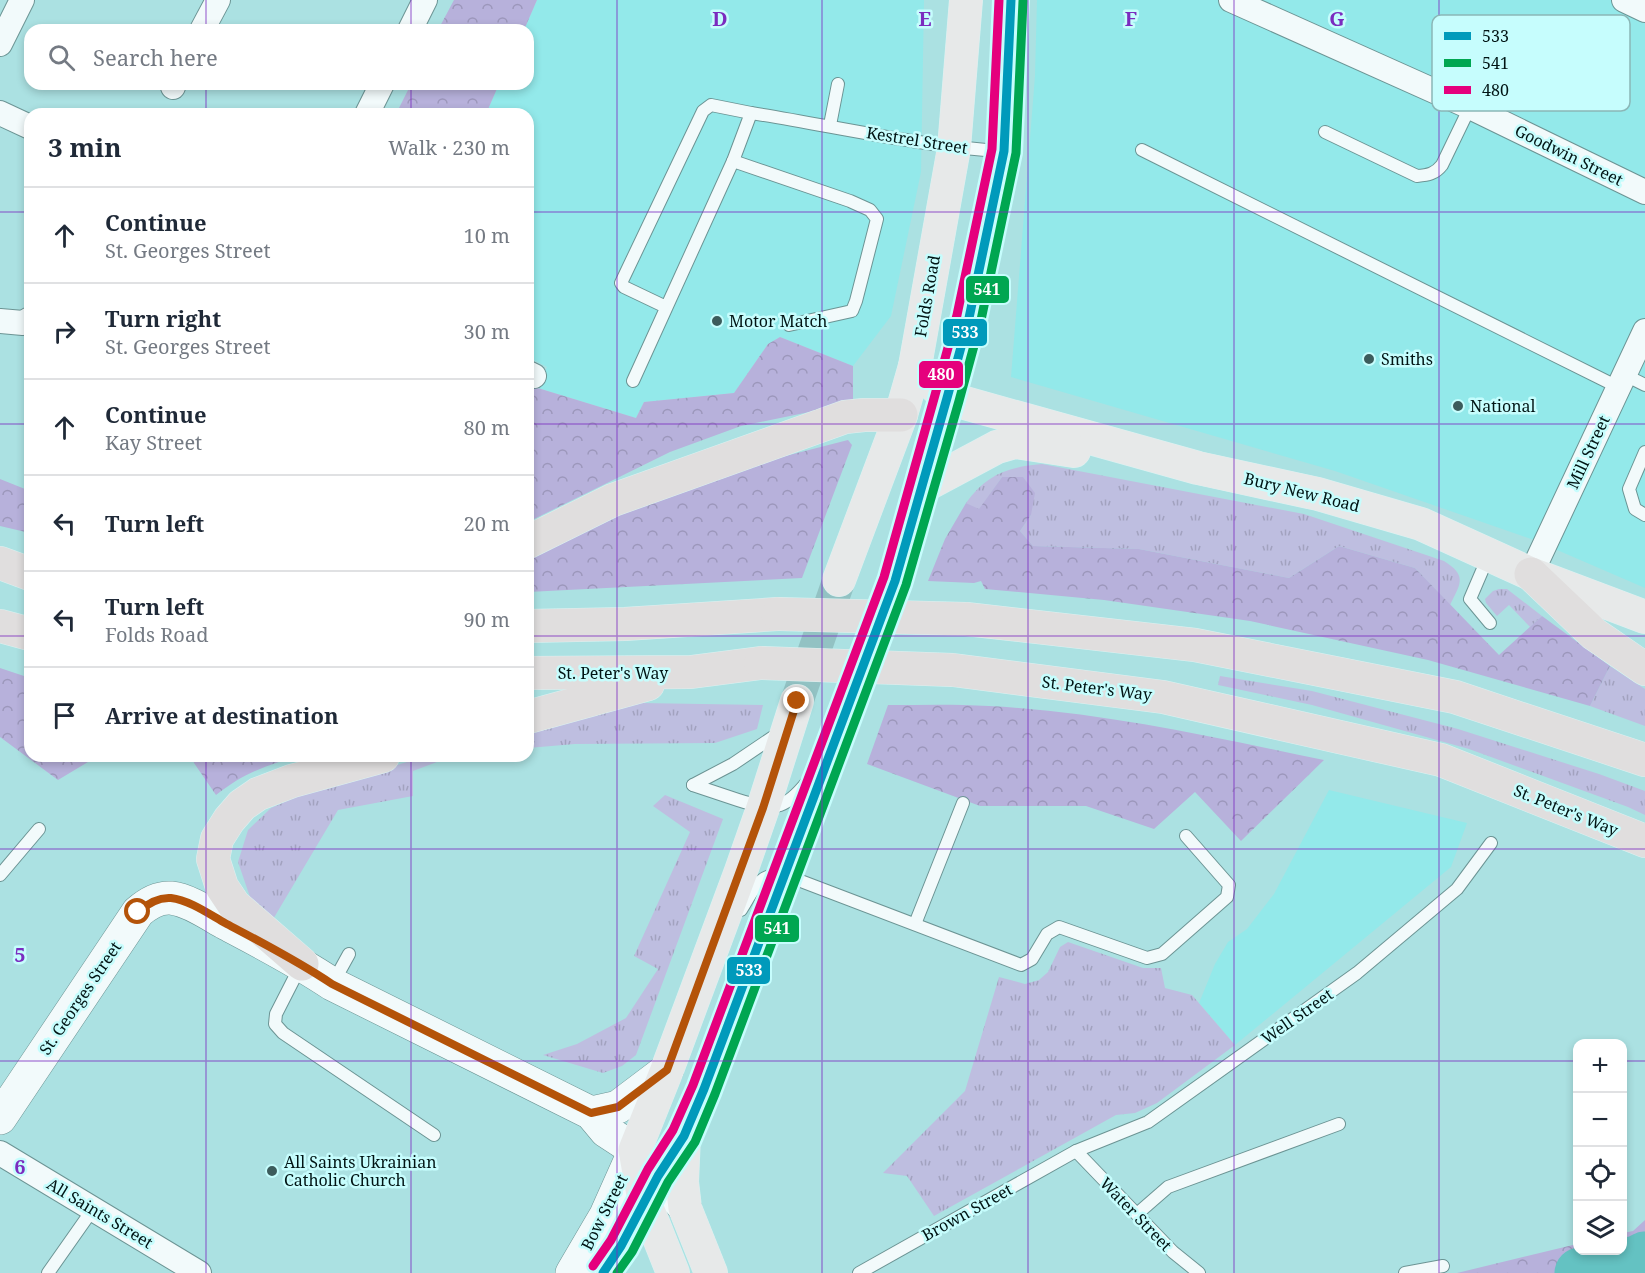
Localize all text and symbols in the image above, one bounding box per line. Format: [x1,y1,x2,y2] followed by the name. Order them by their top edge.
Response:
[712,5,728,32] text: D
[918,5,932,32] text: E
[1125,5,1137,32] text: F
[1329,5,1345,32] text: G
[1432,15,1630,111] legend
[24,24,534,90] search box
[1482,25,1509,47] text: 533
[45,41,78,74] icon: search
[93,42,218,72] text: Search here
[1482,52,1509,74] text: 541
[1482,79,1509,101] text: 480
[1511,119,1627,191] street label: Goodwin Street
[865,121,970,159] street label: Kestrel Street
[48,129,122,165] text: 3 min
[388,134,510,161] text: Walk · 230 m
[105,207,207,237] text: Continue
[48,219,81,252] icon: ahead
[464,222,510,249] text: 10 m
[105,237,271,264] text: St. Georges Street
[909,253,945,339] street label: Folds Road
[965,275,1010,304] line badge: 541
[973,278,1001,300] text: 541
[105,303,221,333] text: Turn right
[729,310,827,332] place label: Motor Match
[710,314,724,328] marker: Motor Match
[48,315,81,348] icon: right
[464,318,510,345] text: 30 m
[942,318,988,347] line badge: 533
[951,321,979,343] text: 533
[105,333,271,360] text: St. Georges Street
[1381,348,1433,370] place label: Smiths
[1362,352,1376,366] marker: Smiths
[918,360,964,389] line badge: 480
[927,363,955,385] text: 480
[1470,395,1536,417] place label: National
[105,399,207,429] text: Continue
[1451,399,1465,413] marker: National
[48,411,81,444] icon: ahead
[1561,411,1615,492] street label: Mill Street
[464,414,510,441] text: 80 m
[105,429,202,456] text: Kay Street
[1242,467,1362,517] street label: Bury New Road
[48,507,81,540] icon: left
[105,508,204,538] text: Turn left
[464,510,510,537] text: 20 m
[105,591,204,621] text: Turn left
[48,603,81,636] icon: left
[464,606,510,633] text: 90 m
[105,621,208,648] text: Folds Road
[558,662,669,684] street label: St. Peter's Way
[1041,670,1154,706] street label: St. Peter's Way
[783,687,809,713] route end
[48,699,81,732] icon: arrive
[105,700,339,730] text: Arrive at destination
[1511,779,1622,841] street label: St. Peter's Way
[124,898,150,924] route start
[754,914,800,943] line badge: 541
[763,917,791,939] text: 541
[34,937,126,1059] street label: St. Georges Street
[14,941,26,968] text: 5
[726,956,771,985] line badge: 533
[735,959,763,981] text: 533
[1257,983,1338,1049] street label: Well Street
[1573,1039,1627,1255] map controls
[1573,1039,1627,1093] button: +
[1573,1093,1627,1147] button: −
[1573,1147,1627,1201] button: locate
[284,1151,436,1191] place label: All Saints Ukrainian Catholic Church
[14,1153,26,1180] text: 6
[265,1164,279,1178] marker: All Saints Ukrainian Catholic Church
[576,1170,633,1254] street label: Bow Street
[1095,1172,1177,1256] street label: Water Street
[43,1173,157,1254] street label: All Saints Street
[918,1178,1016,1246] street label: Brown Street
[1573,1201,1627,1255] button: layers

